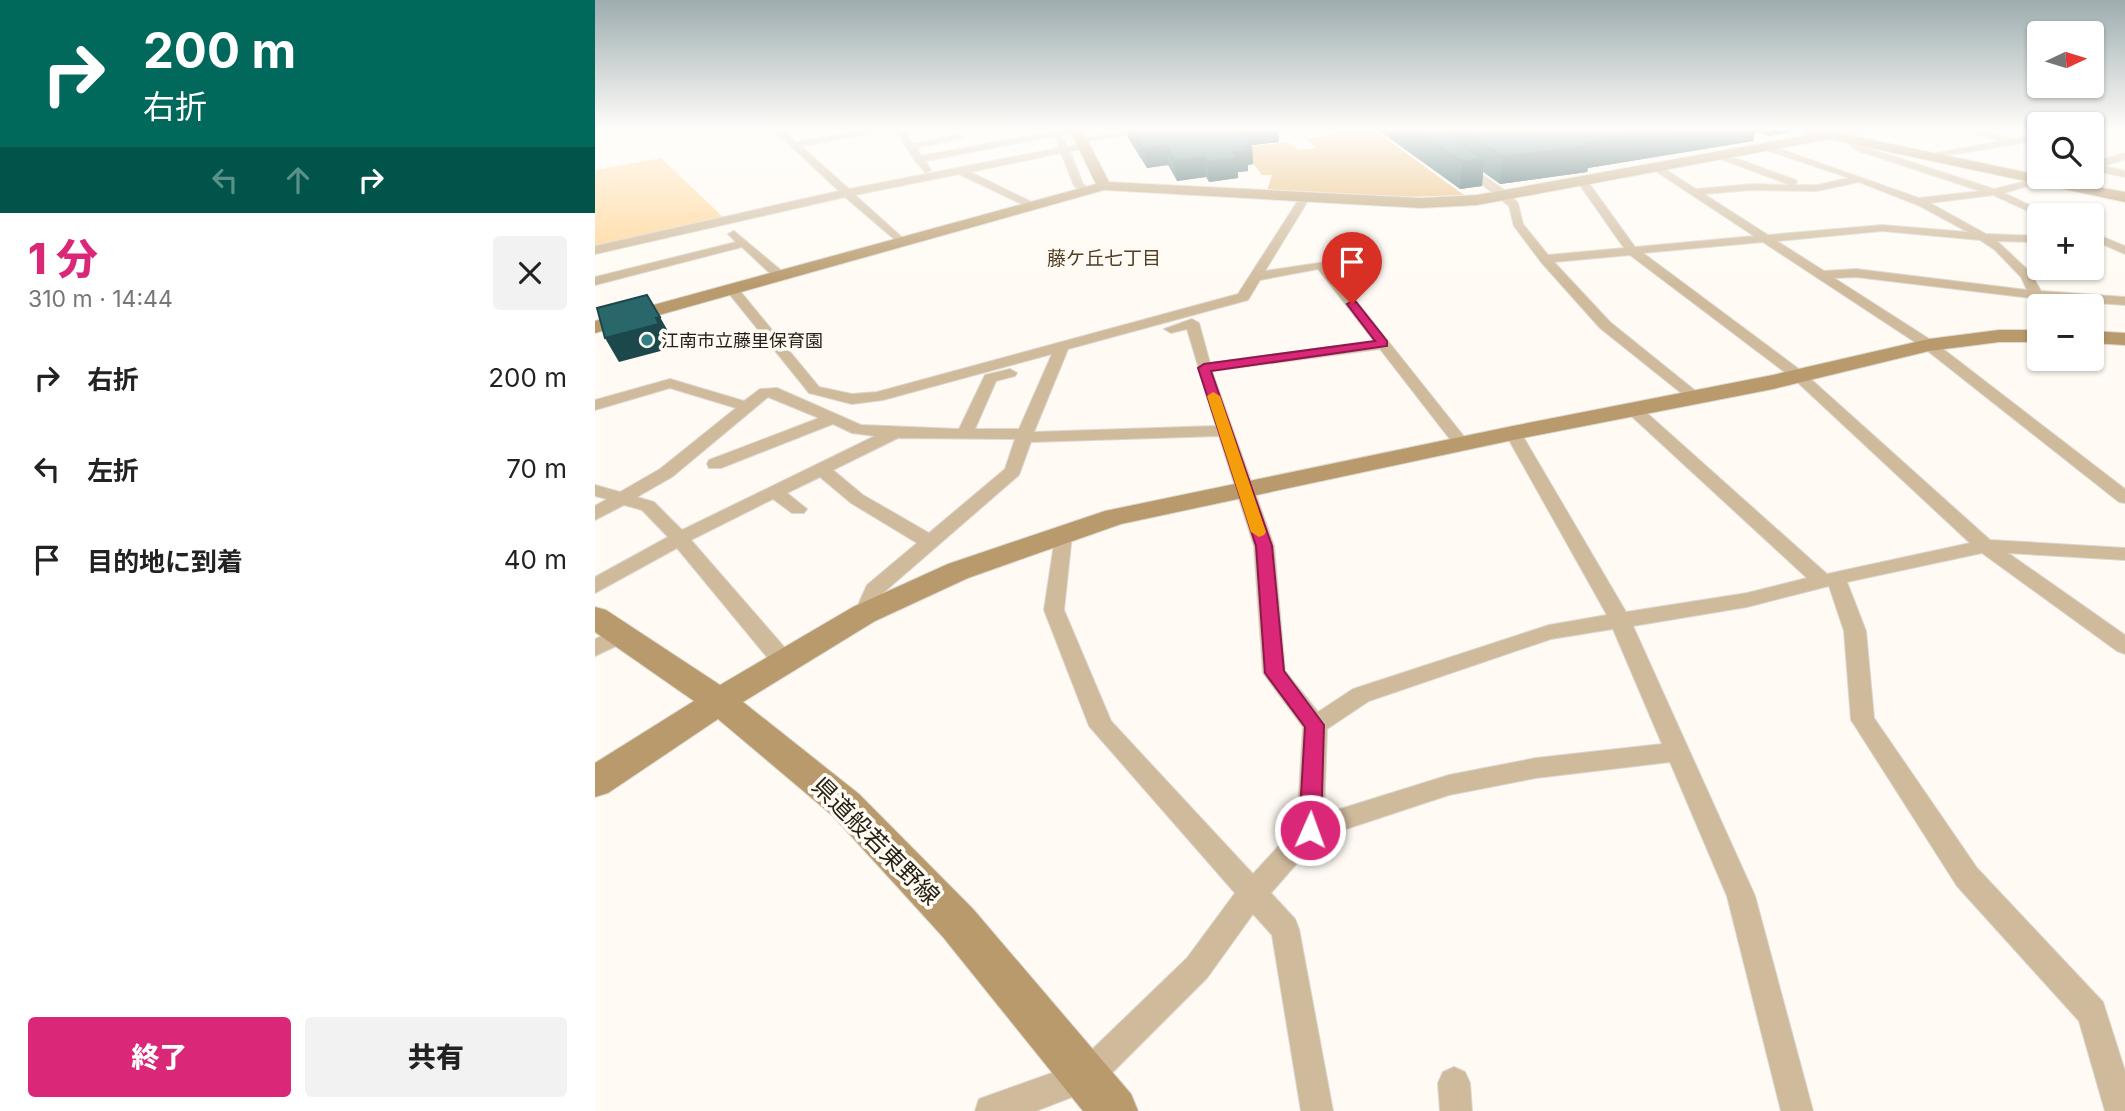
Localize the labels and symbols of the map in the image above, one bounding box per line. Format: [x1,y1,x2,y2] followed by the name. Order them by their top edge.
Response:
[2027,21,2103,98] north arrow
[1322,232,1382,304] pin
[1047,247,1161,270] district label: 藤ケ丘七丁目
[661,330,823,351] place label: 江南市立藤里保育園
[639,332,655,348] marker: 江南市立藤里保育園
[806,771,946,911] street label: 県道般若東野線
[1273,793,1347,867] position arrow

